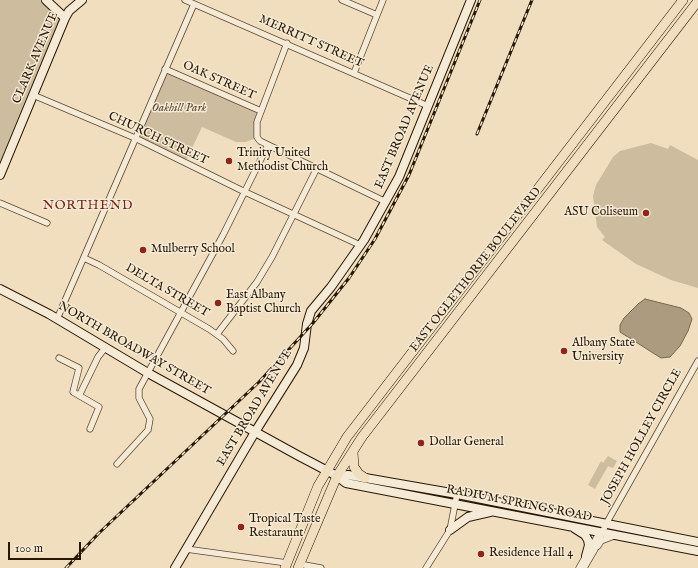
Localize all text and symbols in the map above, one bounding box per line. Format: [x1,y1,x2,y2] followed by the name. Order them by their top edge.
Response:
[10,10,62,106] street label: CLARK AVENUE
[257,13,365,71] street label: MERRITT STREET
[180,58,258,104] street label: OAK STREET
[372,63,438,191] street label: EAST BROAD AVENUE
[152,102,206,116] park label: Oakhill Park
[106,109,210,169] street label: CHURCH STREET
[237,147,328,175] place label: Trinity United Methodist Church
[224,156,234,166] marker: Trinity United Methodist Church
[407,185,545,355] street label: EAST OGLETHORPE BOULEVARD
[43,198,133,214] district label: NORTHEND
[564,206,638,220] place label: ASU Coliseum
[641,208,651,218] marker: ASU Coliseum
[151,243,235,257] place label: Mulberry School
[138,245,148,255] marker: Mulberry School
[123,261,211,321] street label: DELTA STREET
[226,289,301,317] place label: East Albany Baptist Church
[213,298,223,308] marker: East Albany Baptist Church
[55,299,213,399] street label: NORTH BROADWAY STREET
[572,337,635,365] place label: Albany State University
[559,346,569,356] marker: Albany State University
[215,347,295,469] street label: EAST BROAD AVENUE
[599,367,685,507] street label: JOSEPH HOLLEY CIRCLE
[429,436,504,450] place label: Dollar General
[416,438,426,448] marker: Dollar General
[445,483,593,525] street label: RADIUM SPRINGS ROAD
[249,513,320,541] place label: Tropical Taste Restaraunt
[236,522,246,532] marker: Tropical Taste Restaraunt
[10,534,83,560] scale bar
[15,541,43,556] text: 100 m
[489,547,573,561] place label: Residence Hall 4
[476,549,486,559] marker: Residence Hall 4

